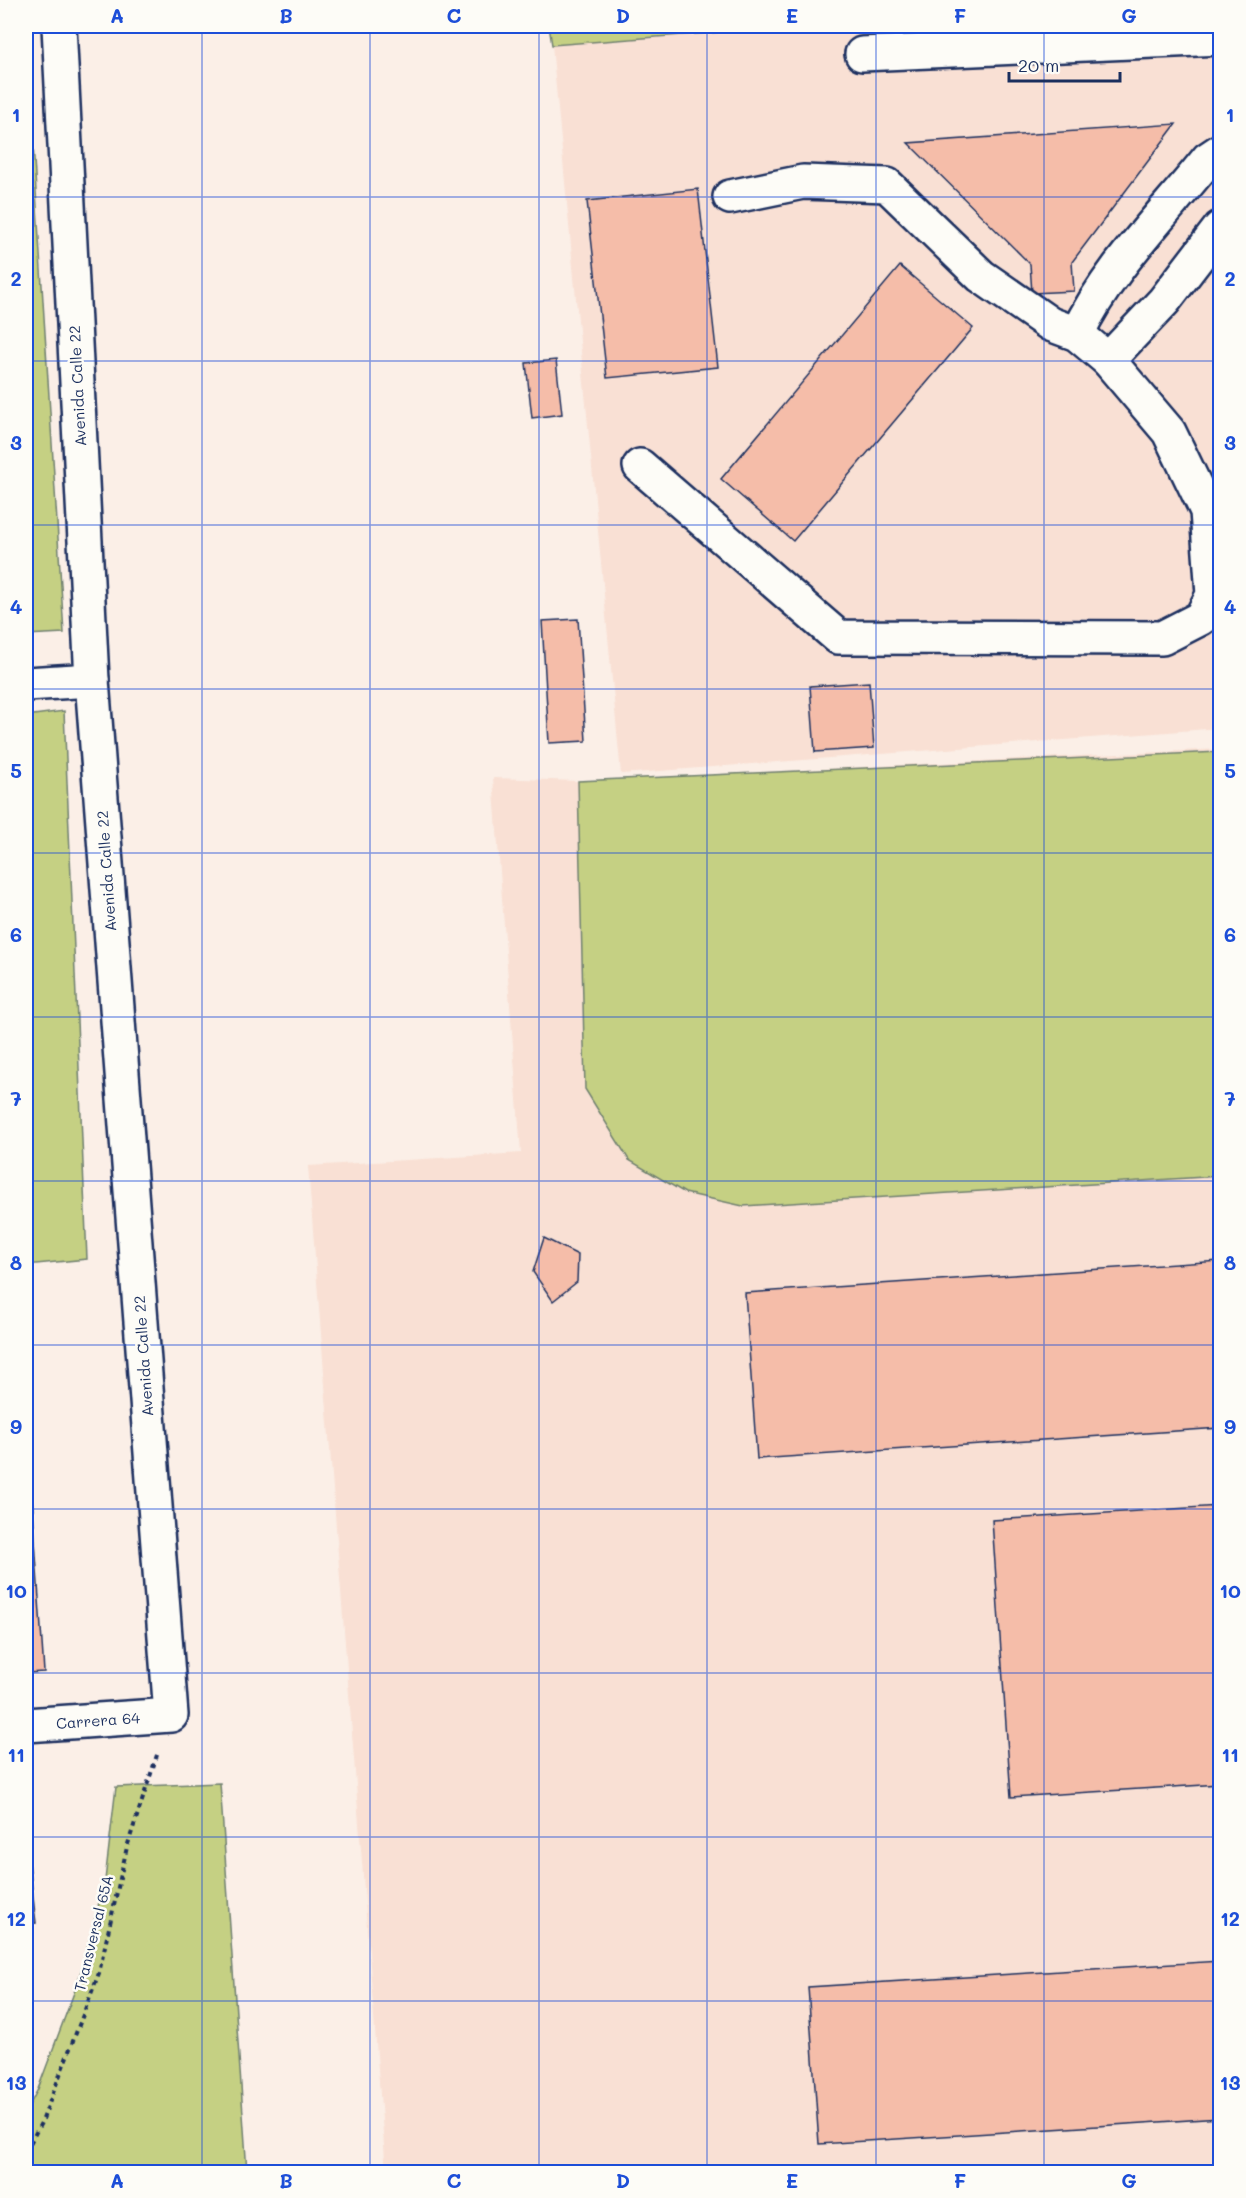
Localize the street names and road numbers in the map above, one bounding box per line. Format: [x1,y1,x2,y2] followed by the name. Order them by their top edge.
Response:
[64,325,90,447] street label: Avenida Calle 22
[92,810,120,932] street label: Avenida Calle 22
[129,1295,157,1417] street label: Avenida Calle 22
[55,1707,141,1733] street label: Carrera 64
[69,1873,117,1993] street label: Transversal 65A

